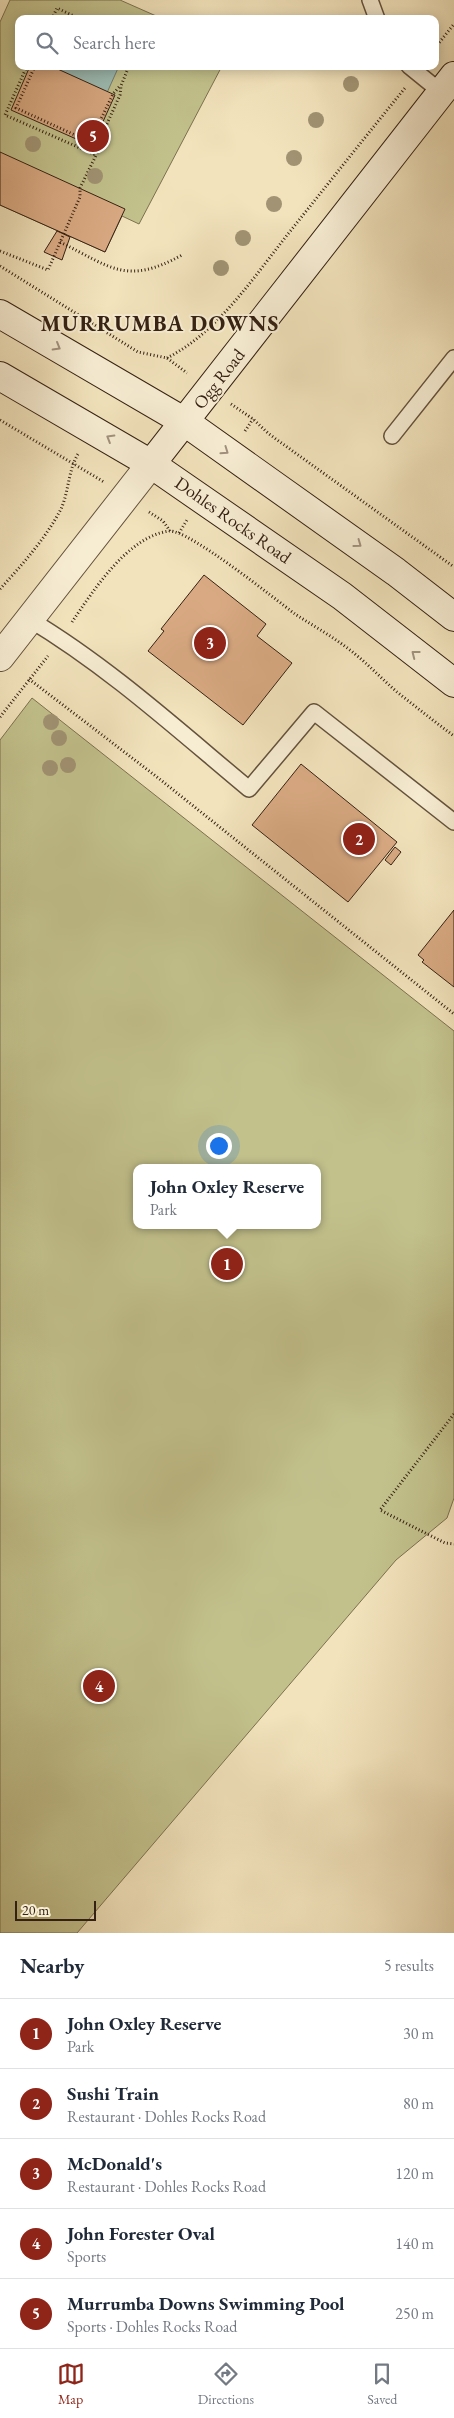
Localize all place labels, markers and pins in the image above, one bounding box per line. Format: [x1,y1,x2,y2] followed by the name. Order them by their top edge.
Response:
[77,117,109,155] pin: 5
[194,624,226,662] pin: 3
[343,820,375,858] pin: 2
[211,1245,243,1283] pin: 1
[83,1667,115,1705] pin: 4

